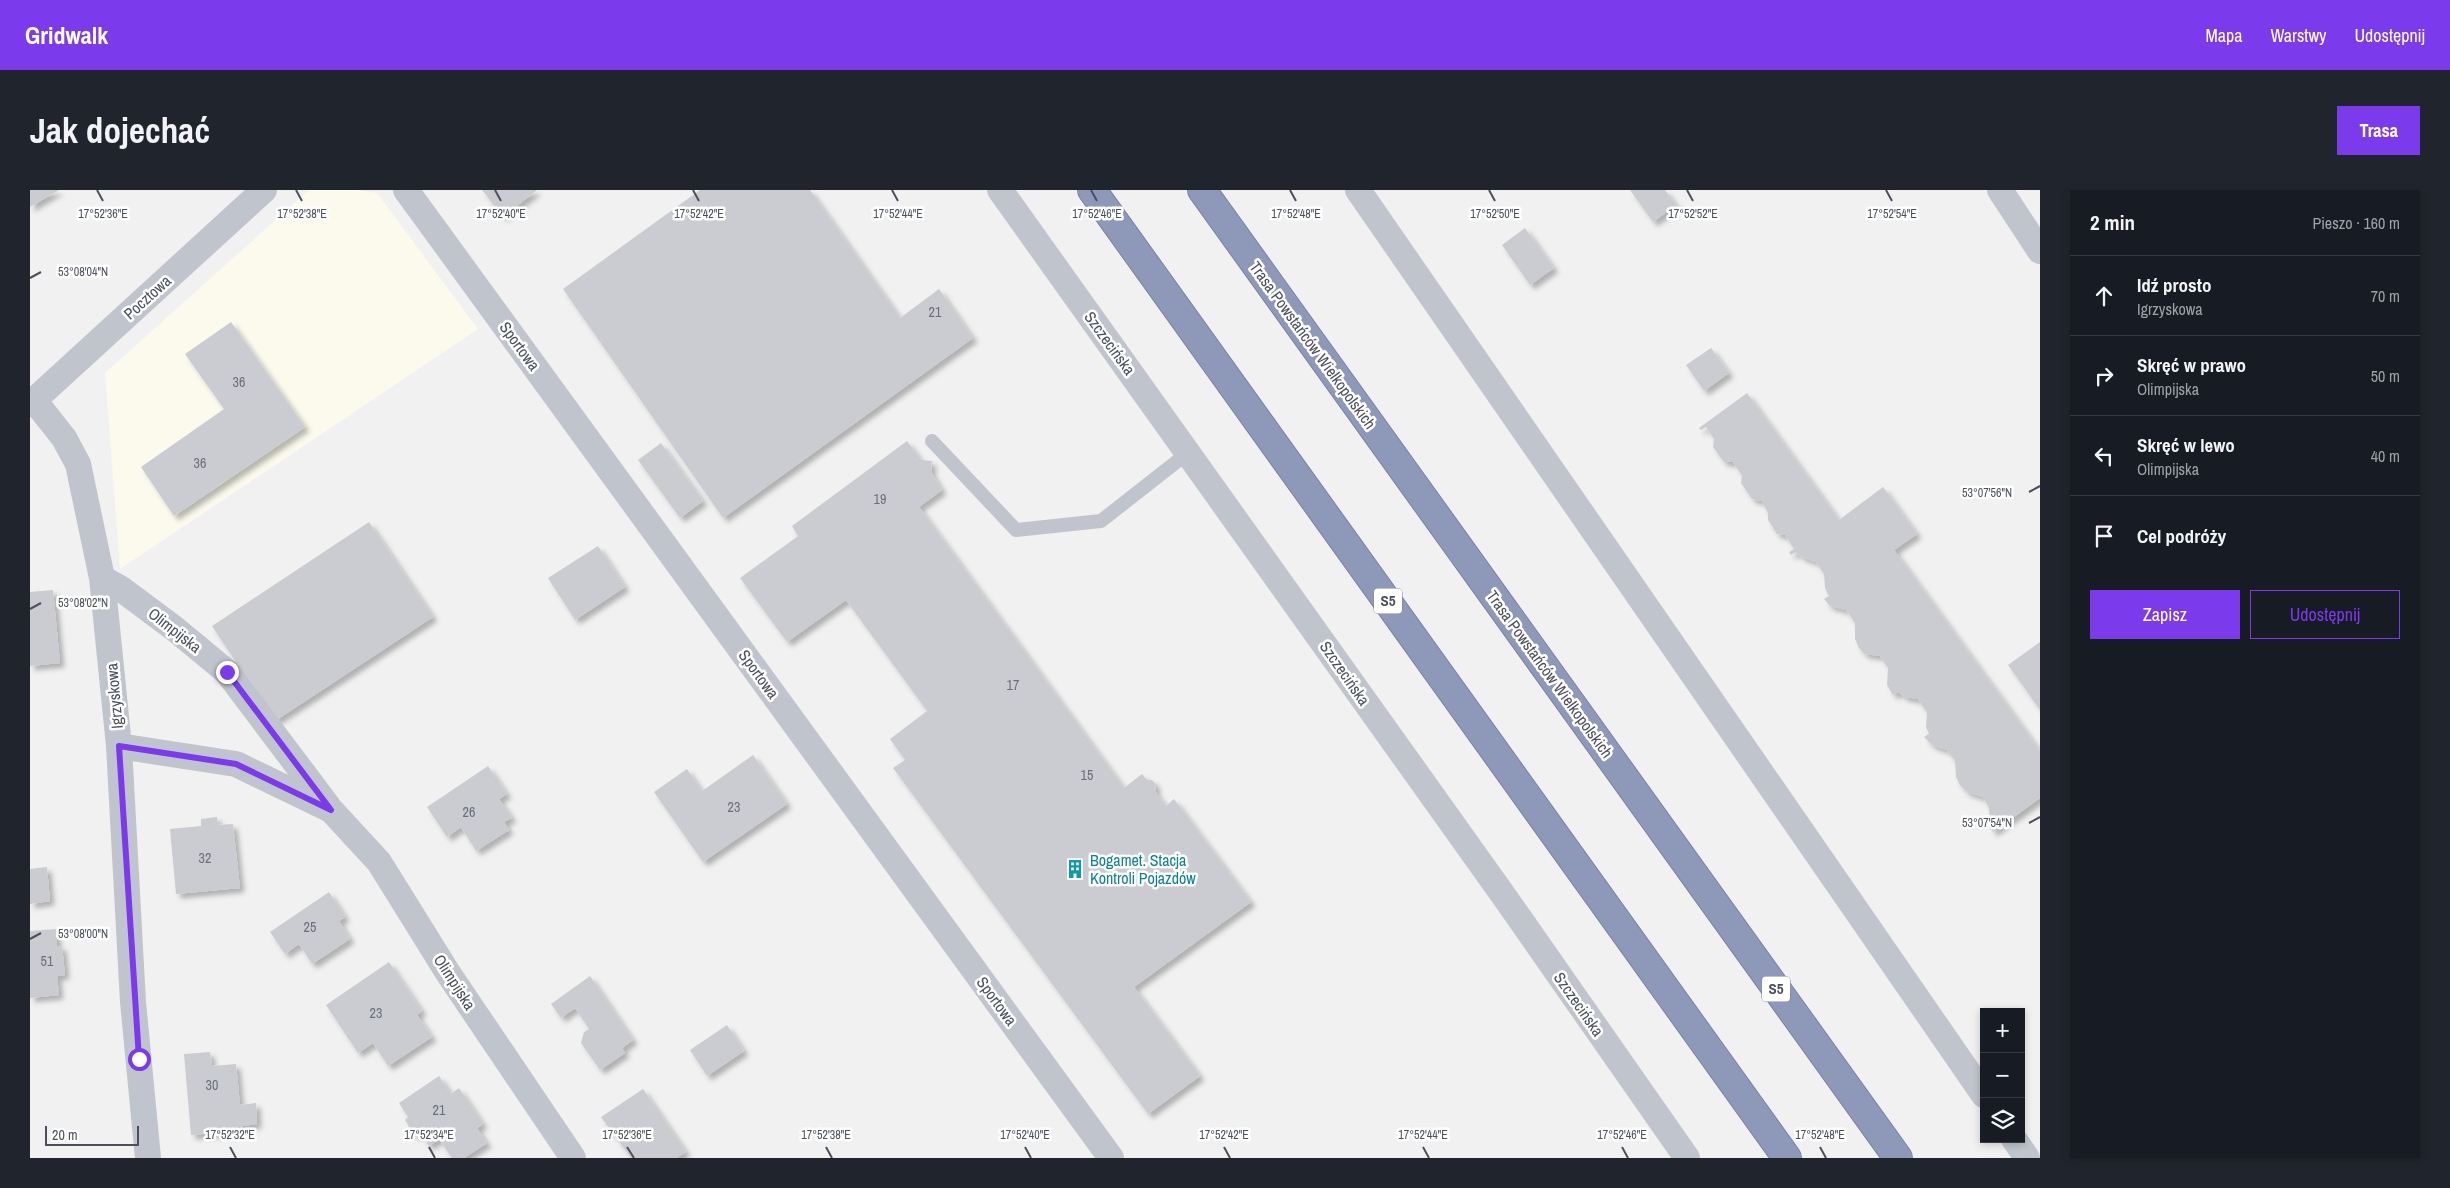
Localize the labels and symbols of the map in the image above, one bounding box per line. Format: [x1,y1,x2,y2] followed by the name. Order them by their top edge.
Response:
[78,206,128,222] text: 17°52'36"E
[277,206,327,222] text: 17°52'38"E
[476,206,526,222] text: 17°52'40"E
[674,206,724,222] text: 17°52'42"E
[873,206,923,222] text: 17°52'44"E
[1072,206,1122,222] text: 17°52'46"E
[1271,206,1321,222] text: 17°52'48"E
[1470,206,1520,222] text: 17°52'50"E
[1668,206,1718,222] text: 17°52'52"E
[1867,206,1917,222] text: 17°52'54"E
[1245,257,1381,433] street label: Trasa Powstańców Wielkopolskich
[58,264,108,280] text: 53°08'04"N
[119,269,176,324] street label: Pocztowa
[929,303,942,321] house number: 21
[1079,307,1141,380] street label: Szczecińska
[495,317,546,375] street label: Sportowa
[233,373,245,391] house number: 36
[194,454,206,472] house number: 36
[1962,485,2012,501] text: 53°07'56"N
[874,490,886,508] house number: 19
[1482,586,1618,762] street label: Trasa Powstańców Wielkopolskich
[1374,588,1402,614] road number: S5
[58,595,108,611] text: 53°08'02"N
[144,602,207,658] street label: Olimpijska
[1315,637,1376,710] street label: Szczecińska
[734,645,785,703] street label: Sportowa
[216,661,239,684] route end
[100,662,128,730] street label: Igrzyskowa
[1007,676,1019,694] house number: 17
[1081,766,1093,784] house number: 15
[728,798,740,816] house number: 23
[463,803,475,821] house number: 26
[1962,815,2012,831] text: 53°07'54"N
[199,849,211,867] house number: 32
[1090,849,1196,889] place label: Bogamet. Stacja Kontroli Pojazdów
[1064,858,1086,880] building icon: Bogamet. Stacja Kontroli Pojazdów
[304,918,316,936] house number: 25
[58,926,108,942] text: 53°08'00"N
[429,950,481,1015] street label: Olimpijska
[41,952,54,970] house number: 51
[1549,968,1610,1041] street label: Szczecińska
[972,972,1023,1030] street label: Sportowa
[1762,976,1790,1002] road number: S5
[370,1004,382,1022] house number: 23
[128,1048,151,1071] route start
[206,1076,218,1094] house number: 30
[433,1101,446,1119] house number: 21
[45,1123,139,1146] scale bar
[205,1127,255,1143] text: 17°52'32"E
[404,1127,454,1143] text: 17°52'34"E
[602,1127,652,1143] text: 17°52'36"E
[801,1127,851,1143] text: 17°52'38"E
[1000,1127,1050,1143] text: 17°52'40"E
[1199,1127,1249,1143] text: 17°52'42"E
[1398,1127,1448,1143] text: 17°52'44"E
[1597,1127,1647,1143] text: 17°52'46"E
[1795,1127,1845,1143] text: 17°52'48"E

